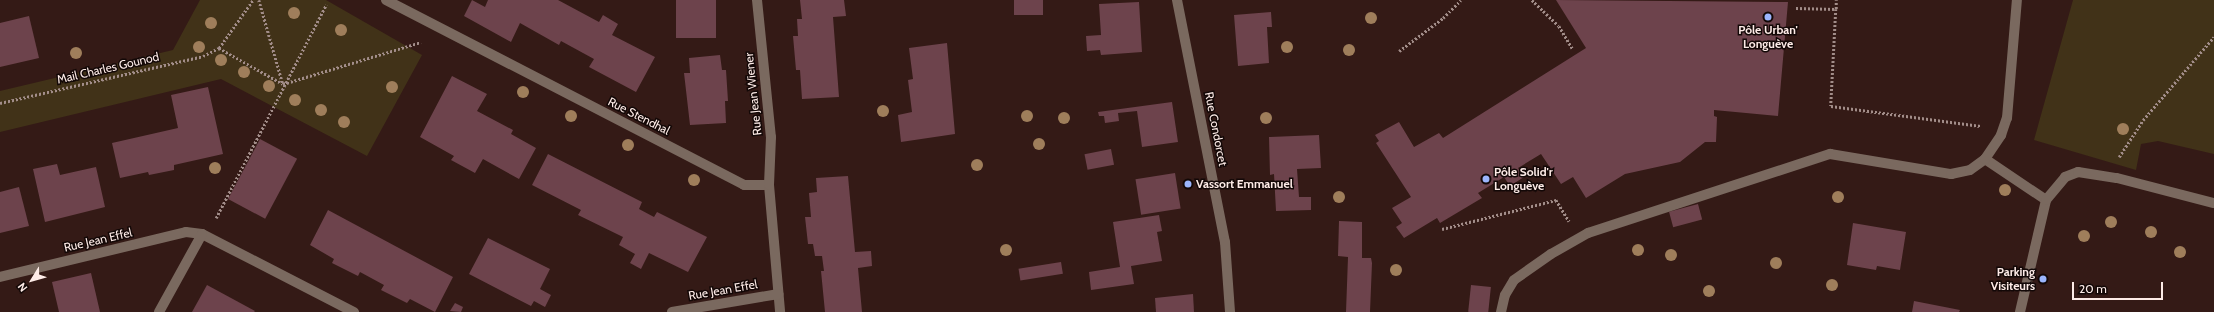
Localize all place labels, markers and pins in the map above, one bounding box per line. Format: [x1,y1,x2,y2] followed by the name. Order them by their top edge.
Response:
[1763,12,1773,22] marker: Pôle Urban' Longuève
[1738,23,1798,51] place label: Pôle Urban' Longuève
[1494,165,1553,193] place label: Pôle Solid'r Longuève
[1481,174,1491,184] marker: Pôle Solid'r Longuève
[1196,177,1293,191] place label: Vassort Emmanuel
[1183,179,1193,189] marker: Vassort Emmanuel
[1991,265,2035,293] place label: Parking Visiteurs
[2038,274,2048,284] marker: Parking Visiteurs

